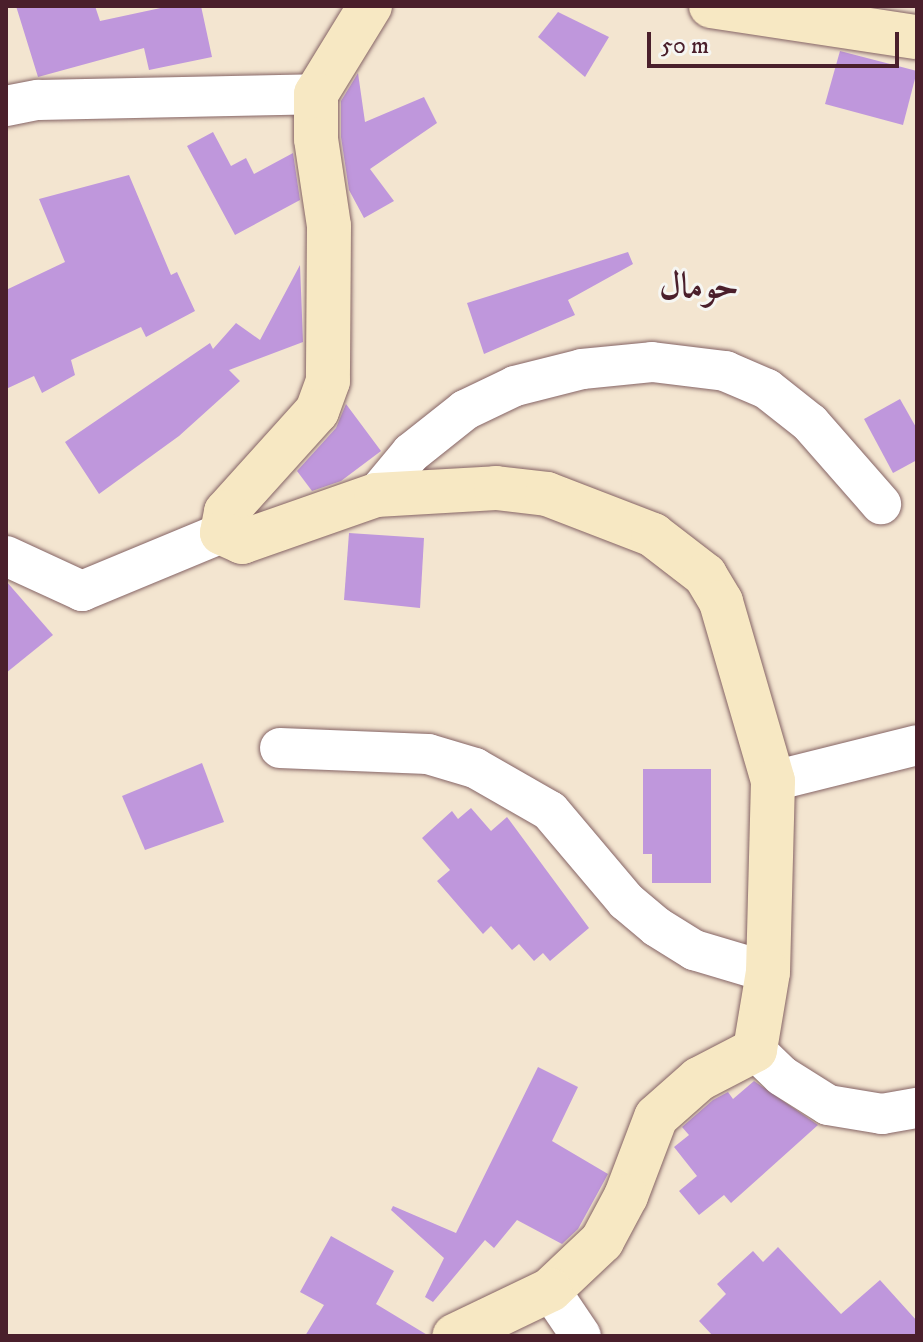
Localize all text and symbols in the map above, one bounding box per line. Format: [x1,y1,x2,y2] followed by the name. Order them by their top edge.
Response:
[651,16,903,66] scale bar
[661,31,709,61] text: 50 m
[659,265,739,309] district label: حومال

